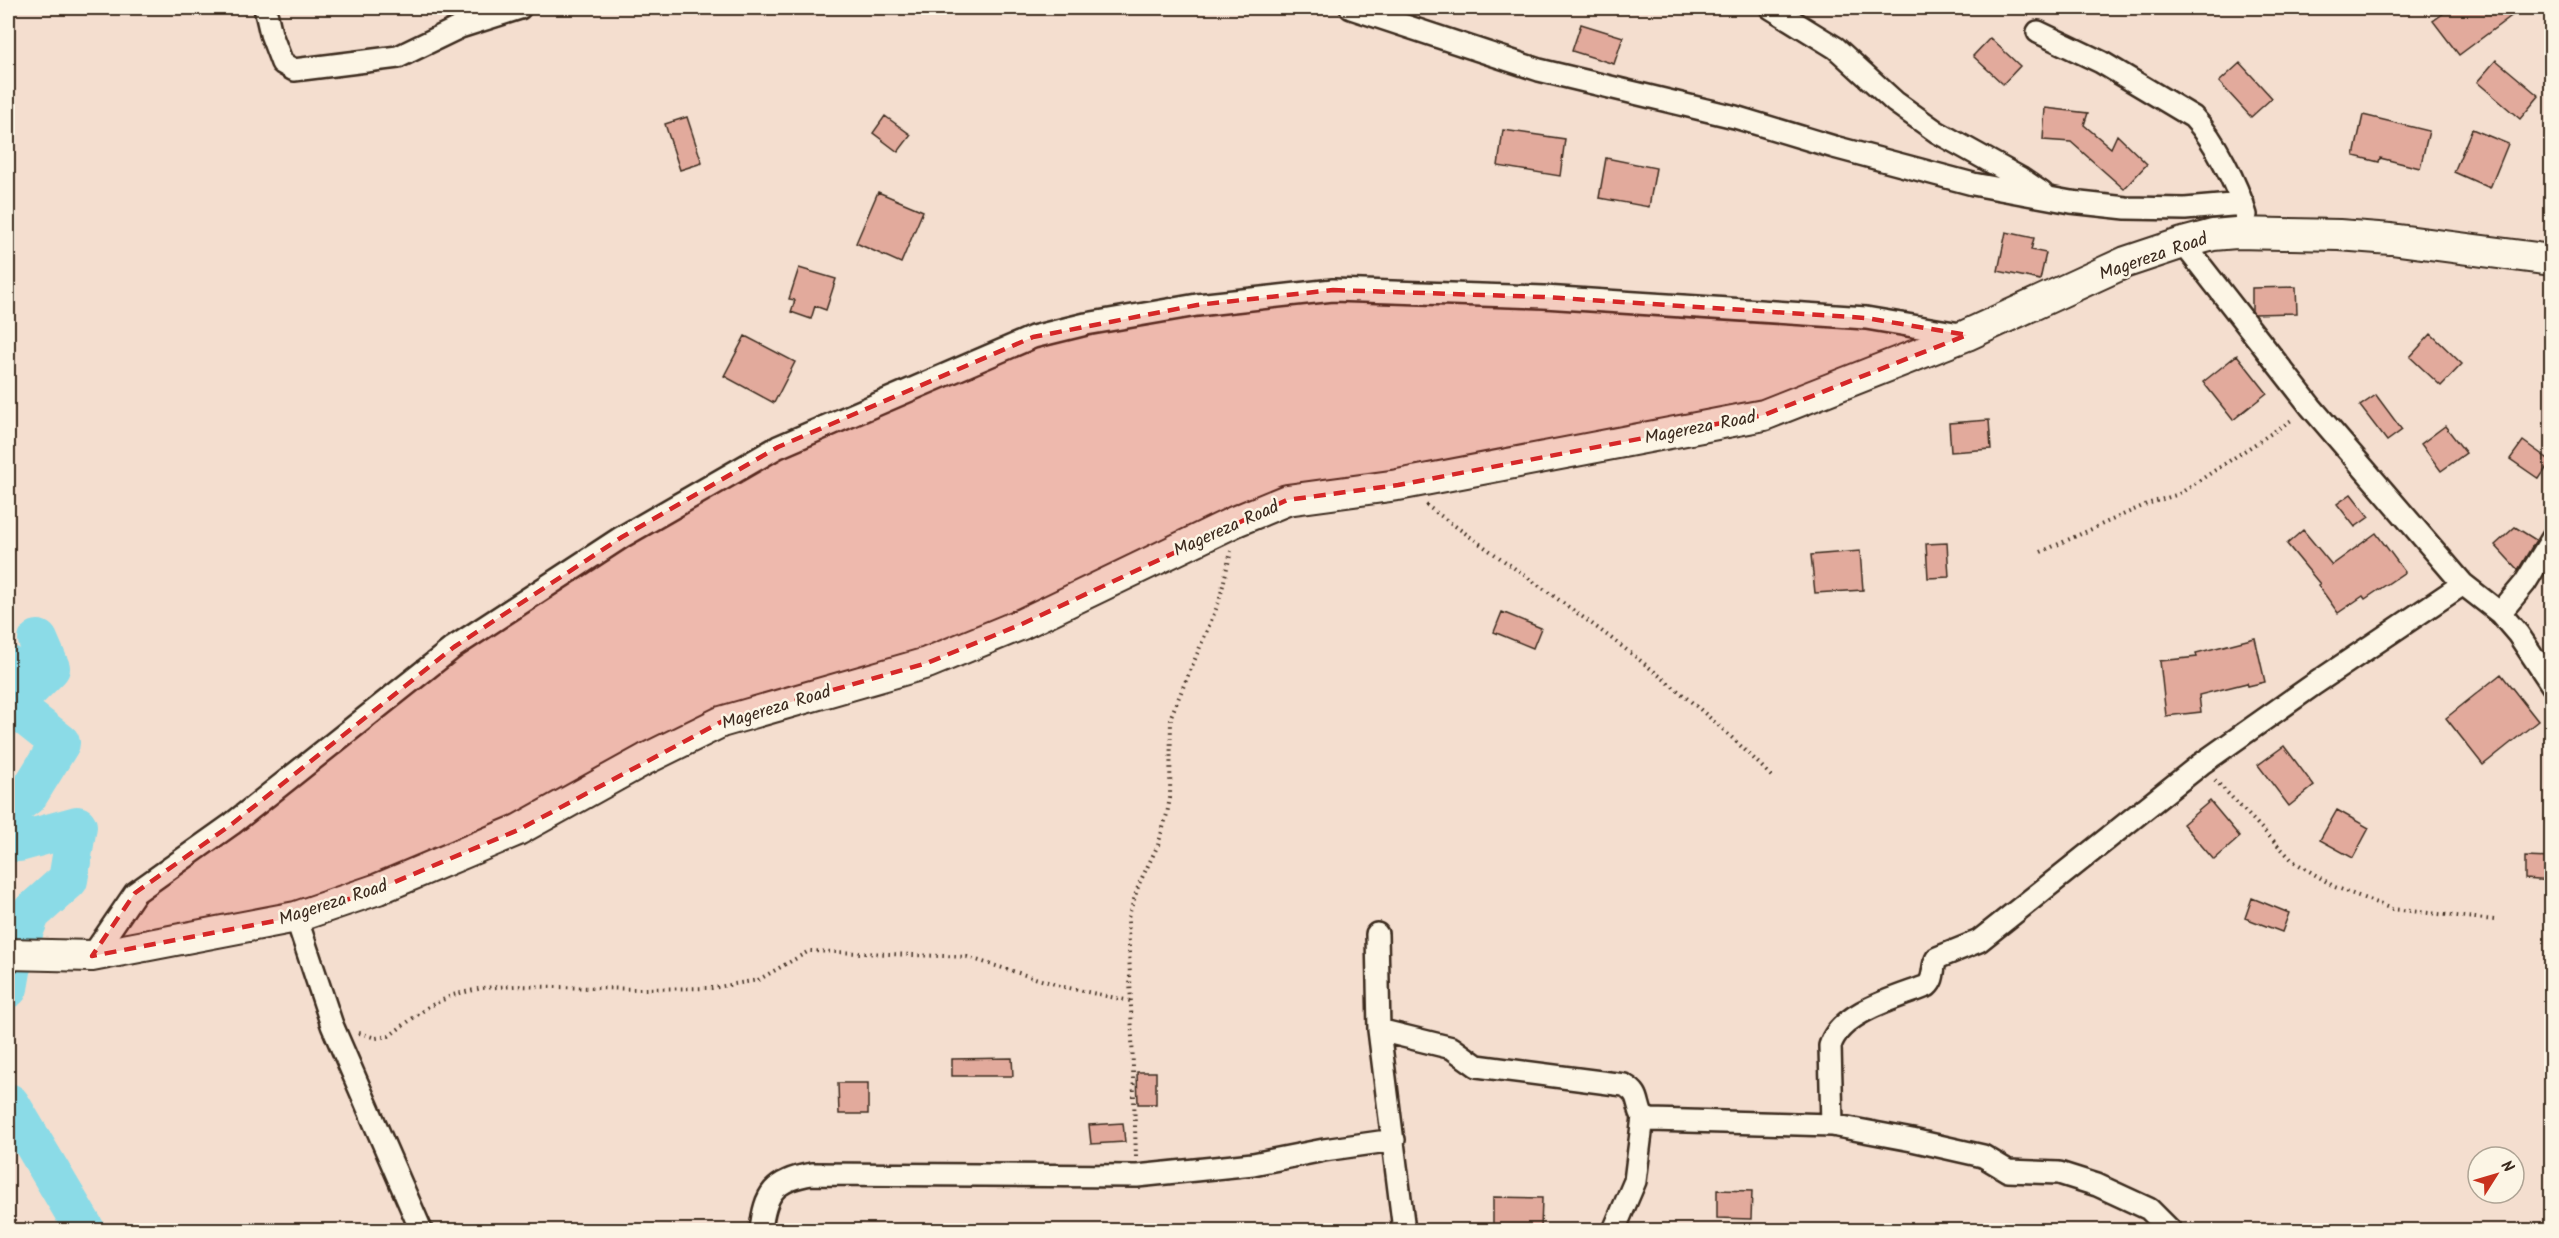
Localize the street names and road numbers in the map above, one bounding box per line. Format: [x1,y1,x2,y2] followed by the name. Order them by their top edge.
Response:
[2095,225,2213,290] street label: Magereza Road
[1642,403,1760,453] street label: Magereza Road
[1169,493,1285,566] street label: Magereza Road
[718,678,836,739] street label: Magereza Road
[275,872,393,935] street label: Magereza Road

